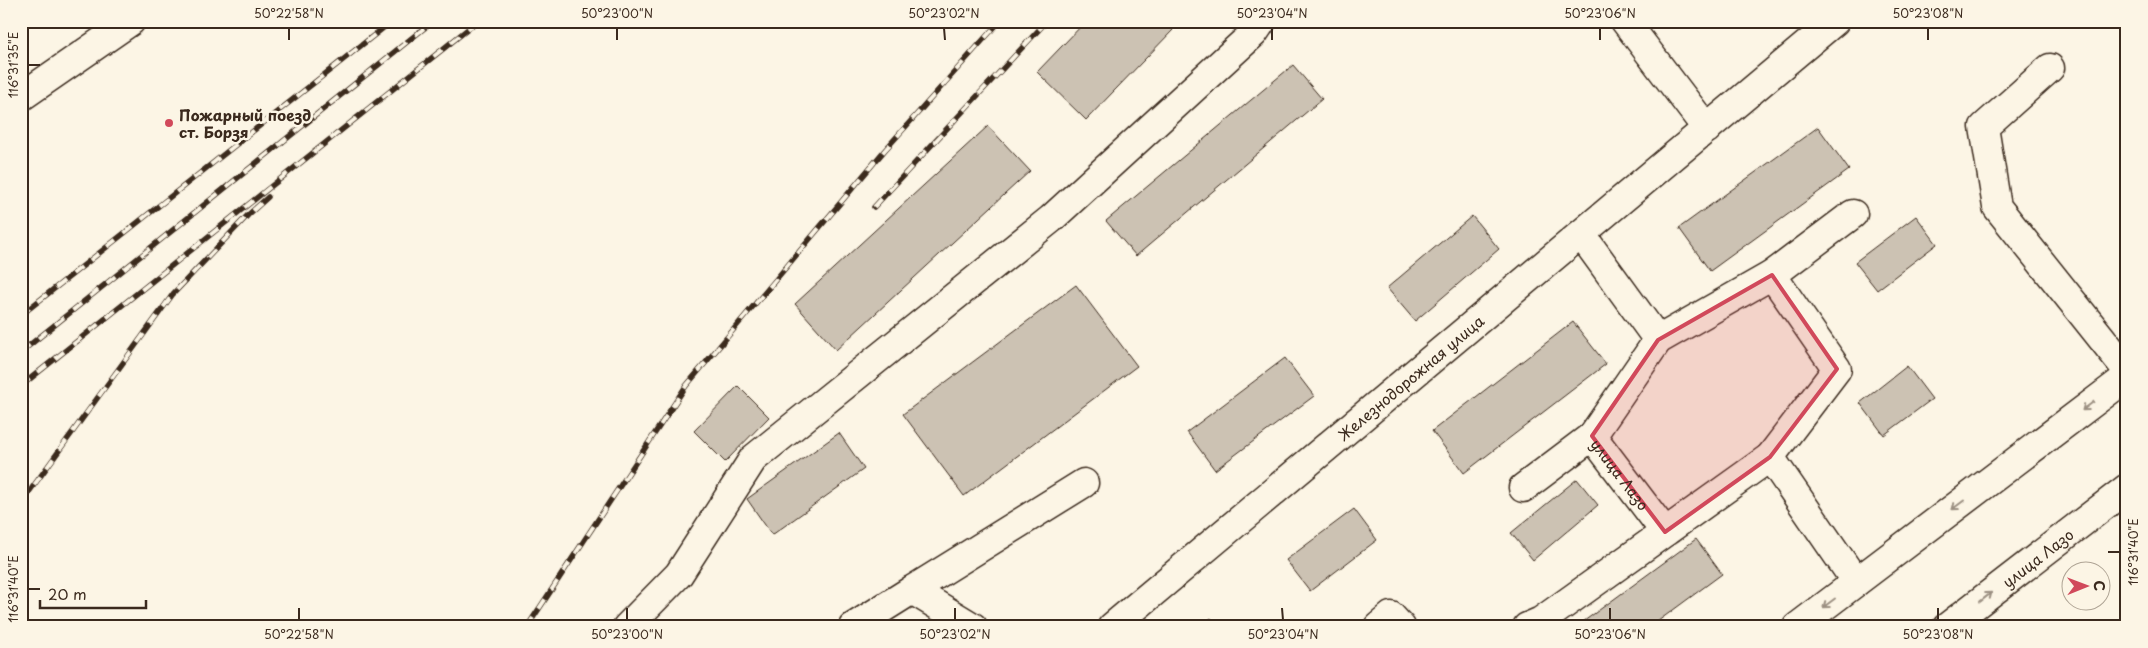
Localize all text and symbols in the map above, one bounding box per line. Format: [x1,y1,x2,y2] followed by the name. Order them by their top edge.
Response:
[254,4,324,22] text: 50°22'58"N
[581,4,653,22] text: 50°23'00"N
[908,4,980,22] text: 50°23'02"N
[1236,4,1308,22] text: 50°23'04"N
[1564,4,1636,22] text: 50°23'06"N
[1893,4,1963,22] text: 50°23'08"N
[4,32,22,98] text: 116°31'35"E
[179,103,311,143] place label: Пожарный поезд ст. Борзя
[163,117,175,129] marker: Пожарный поезд ст. Борзя
[1332,308,1489,445] street label: Железнодорожная улица
[2082,401,2095,412] one-way arrow
[1586,433,1656,515] street label: улица Лазо
[1952,499,1965,510] one-way arrow
[2124,518,2142,586] text: 116°31'40"E
[1997,522,2078,592] street label: улица Лазо
[4,555,22,623] text: 116°31'40"E
[2060,560,2110,610] north arrow
[40,578,146,610] scale bar
[2089,580,2110,591] text: С
[48,582,87,605] text: 20 m
[1979,592,1993,602] one-way arrow
[1823,597,1836,608] one-way arrow
[264,625,334,643] text: 50°22'58"N
[591,625,663,643] text: 50°23'00"N
[919,625,991,643] text: 50°23'02"N
[1247,625,1319,643] text: 50°23'04"N
[1574,625,1646,643] text: 50°23'06"N
[1903,625,1973,643] text: 50°23'08"N

